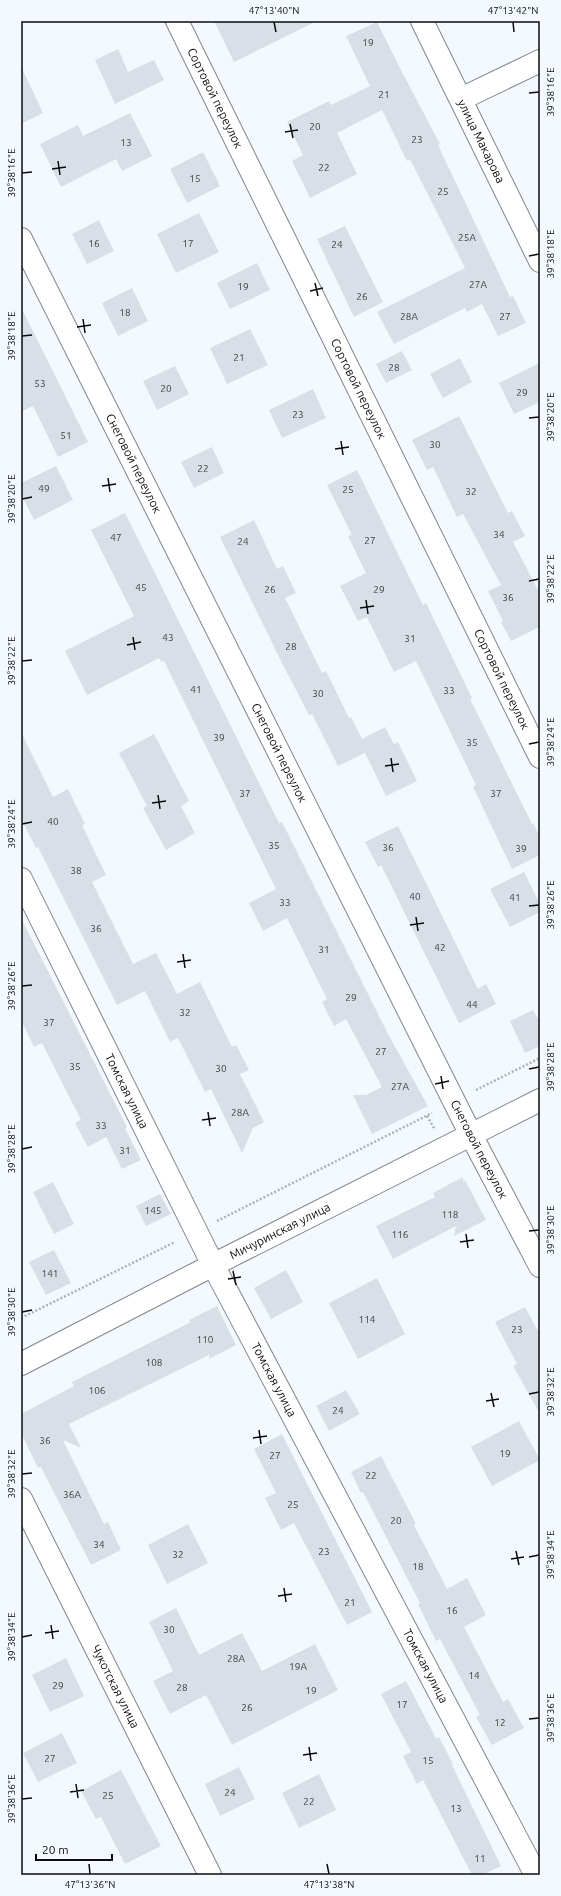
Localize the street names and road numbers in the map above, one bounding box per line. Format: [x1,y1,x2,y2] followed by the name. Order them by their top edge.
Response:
[185,46,246,150] street label: Сортовой переулок
[456,97,508,185] street label: улица Макарова
[329,336,389,441] street label: Сортовой переулок
[104,411,164,515] street label: Снеговой переулок
[472,627,532,731] street label: Сортовой переулок
[249,701,310,804] street label: Снеговой переулок
[103,1051,151,1131] street label: Томская улица
[448,1098,510,1201] street label: Снеговой переулок
[227,1200,332,1262] street label: Мичуринская улица
[249,1340,299,1419] street label: Томская улица
[401,1627,451,1705] street label: Томская улица
[89,1643,142,1730] street label: Чукотская улица

